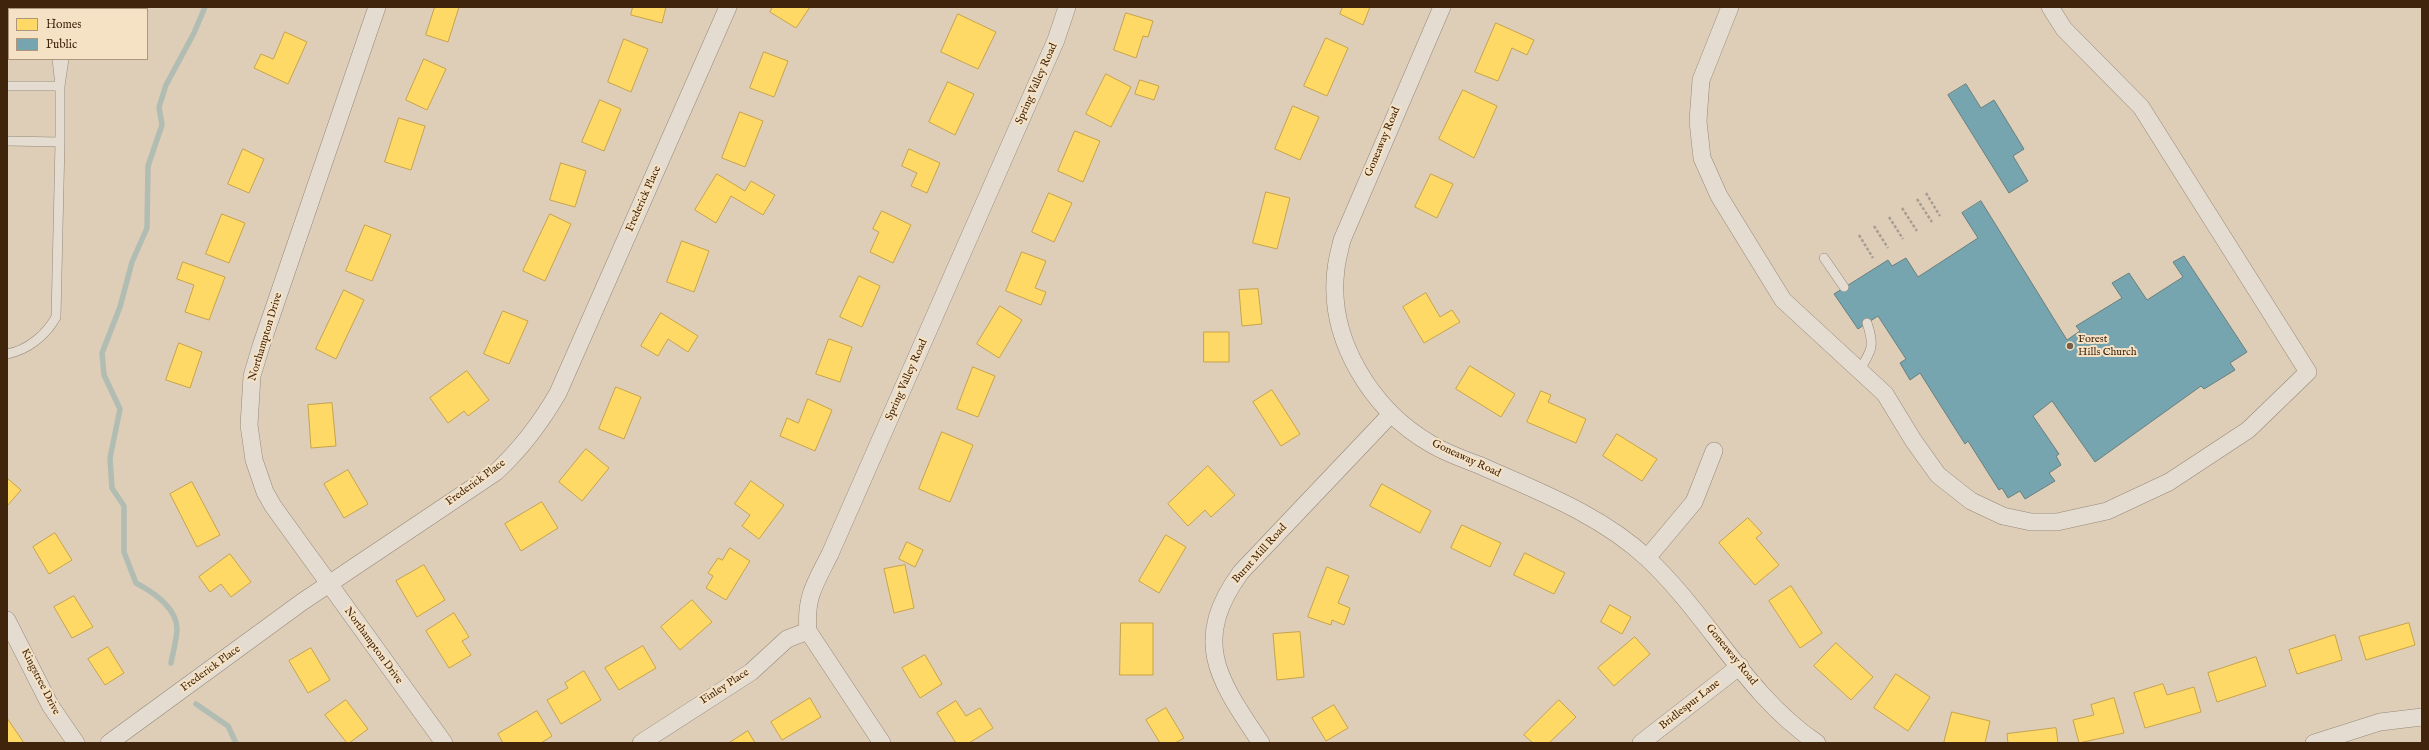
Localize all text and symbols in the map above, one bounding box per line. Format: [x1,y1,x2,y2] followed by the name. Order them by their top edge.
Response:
[8,8,148,60] legend
[46,17,82,32] text: Homes
[46,37,77,52] text: Public
[1013,41,1061,127] street label: Spring Valley Road
[1362,105,1404,179] street label: Goneaway Road
[624,164,664,234] street label: Frederick Place
[246,291,286,383] street label: Northampton Drive
[2078,333,2137,359] place label: Forest Hills Church
[883,337,931,423] street label: Spring Valley Road
[2065,341,2075,351] marker: Forest Hills Church
[1429,437,1503,481] street label: Goneaway Road
[444,457,508,509] street label: Frederick Place
[1230,521,1290,587] street label: Burnt Mill Road
[341,605,405,687] street label: Northampton Drive
[1702,622,1760,688] street label: Goneaway Road
[179,643,243,695] street label: Frederick Place
[18,647,62,717] street label: Kingstree Drive
[698,666,752,708] street label: Finley Place
[1657,677,1723,733] street label: Bridlespur Lane

